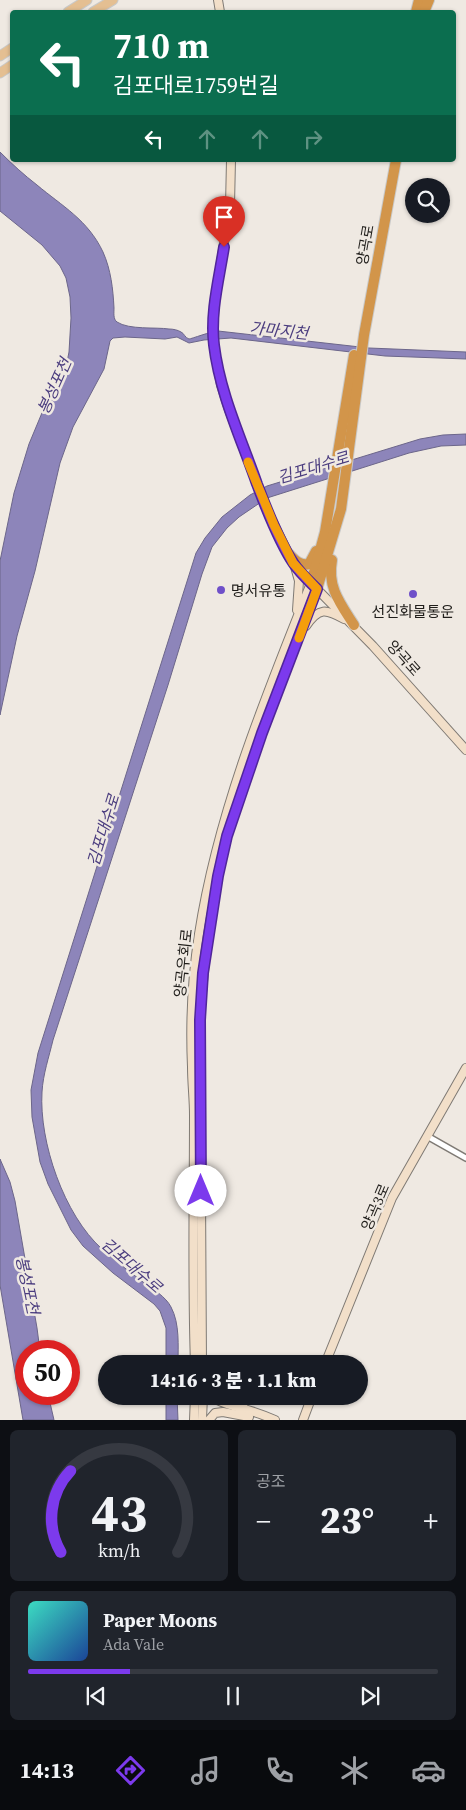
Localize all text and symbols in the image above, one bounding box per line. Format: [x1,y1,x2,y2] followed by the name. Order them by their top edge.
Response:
[113,22,209,70] text: 710 m
[30,30,95,95] icon: left
[113,70,278,100] text: 김포대로1759번길
[140,125,168,153] icon: left
[193,125,221,153] icon: ahead
[246,125,274,153] icon: ahead
[299,125,327,153] icon: right
[405,178,450,223] map controls
[405,178,450,223] button: search
[203,196,245,247] pin
[210,203,238,231] icon: arrive
[351,223,379,267] street label: 양곡로
[249,316,312,344] water label: 가마지천
[32,353,77,417] water label: 봉성포천
[275,445,353,488] water label: 김포대수로
[231,580,286,601] place label: 명서유통
[215,584,227,596] marker: 명서유통
[407,588,419,600] marker: 선진화물통운
[372,601,454,622] place label: 선진화물통운
[382,636,426,680] street label: 양곡로
[82,790,125,868] water label: 김포대수로
[169,928,197,998] street label: 양곡우회로
[174,1164,226,1216] position arrow
[356,1180,394,1234] street label: 양곡3로
[97,1233,168,1298] water label: 김포대수로
[11,1254,45,1318] water label: 봉성포천
[15,1340,80,1405] speed limit sign: 50
[150,1367,316,1393] text: 14:16 · 3 분 · 1.1 km
[256,1470,285,1492] text: 공조
[91,1477,147,1548] text: 43
[320,1494,374,1546] text: 23°
[256,1502,271,1540] text: −
[423,1502,438,1540] text: +
[98,1538,141,1563] text: km/h
[103,1607,217,1633] text: Paper Moons
[103,1633,164,1655] text: Ada Vale
[82,1682,110,1710] icon: previous
[219,1682,247,1710] icon: pause
[356,1682,384,1710] icon: next
[113,1753,148,1788] icon: directions
[188,1753,223,1788] icon: music
[262,1753,297,1788] icon: phone
[337,1753,372,1788] icon: climate
[411,1753,446,1788] icon: car
[20,1755,74,1785] text: 14:13

